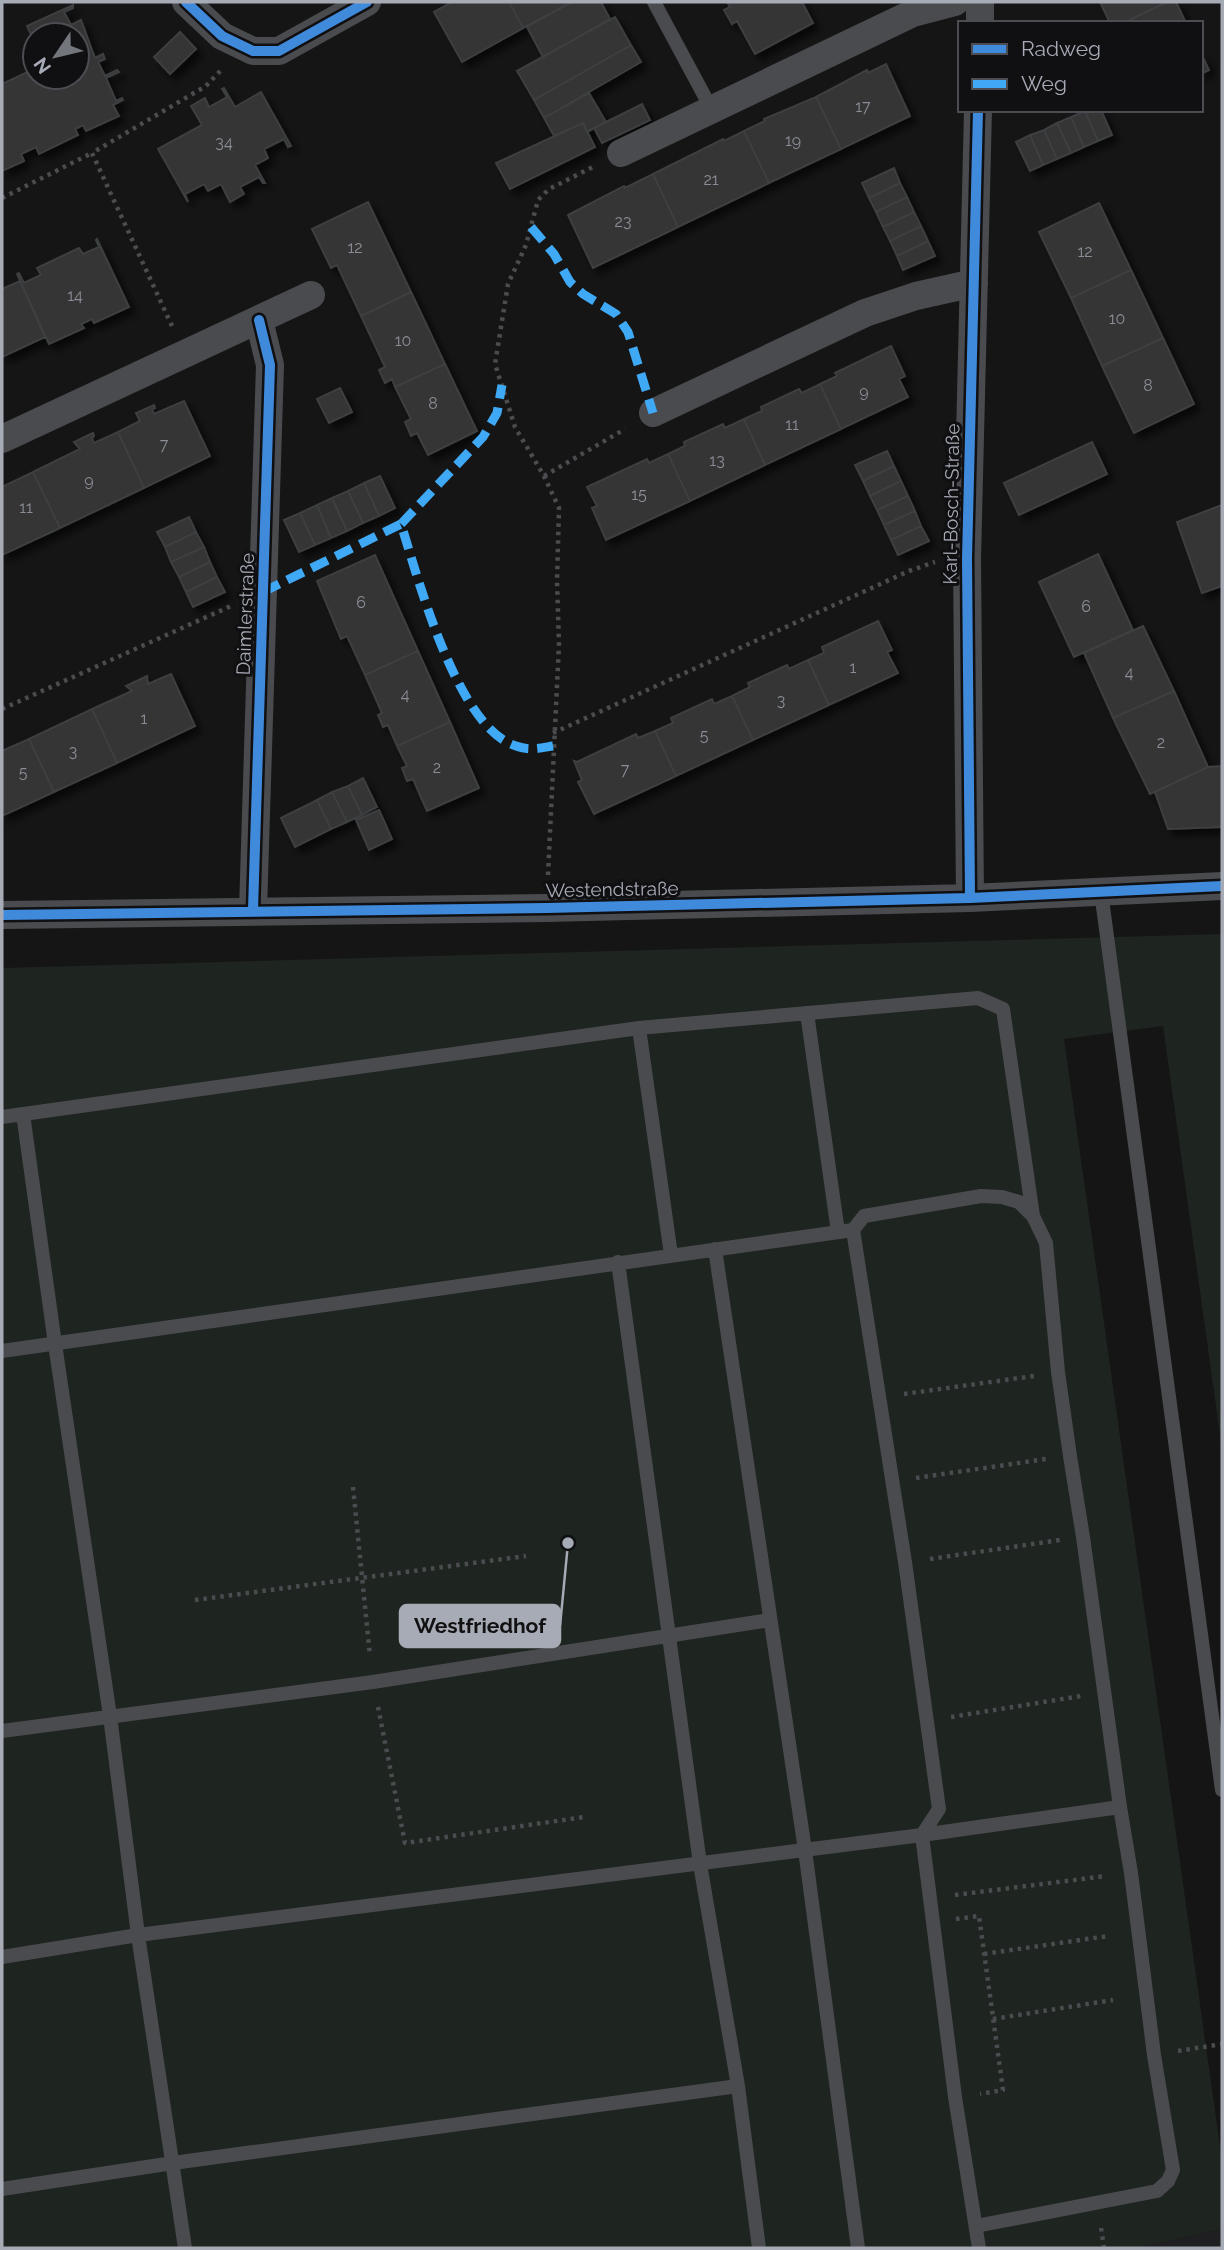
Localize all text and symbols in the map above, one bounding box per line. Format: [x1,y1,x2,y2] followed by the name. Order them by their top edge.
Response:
[21,21,91,91] north arrow
[958,21,1203,112] legend
[1021,36,1101,61] text: Radweg
[29,54,55,78] text: N
[1021,71,1067,96] text: Weg
[855,97,871,116] house number: 17
[785,131,801,150] house number: 19
[215,133,233,152] house number: 34
[703,170,719,189] house number: 21
[615,212,631,231] house number: 23
[347,238,363,257] house number: 12
[1077,242,1093,261] house number: 12
[67,286,83,305] house number: 14
[1109,309,1125,328] house number: 10
[395,331,411,350] house number: 10
[1143,376,1153,395] house number: 8
[859,382,869,401] house number: 9
[428,394,438,413] house number: 8
[785,415,799,434] house number: 11
[939,423,963,585] street label: Karl-Bosch-Straße
[160,435,169,454] house number: 7
[709,451,725,470] house number: 13
[84,471,94,490] house number: 9
[631,485,647,504] house number: 15
[19,498,33,517] house number: 11
[232,552,258,676] street label: Daimlerstraße
[356,593,366,612] house number: 6
[1081,597,1091,616] house number: 6
[850,658,857,677] house number: 1
[1125,663,1134,682] house number: 4
[401,685,410,704] house number: 4
[777,691,785,710] house number: 3
[141,709,148,728] house number: 1
[700,726,709,745] house number: 5
[1157,733,1165,752] house number: 2
[69,742,77,761] house number: 3
[433,758,441,777] house number: 2
[621,760,630,779] house number: 7
[19,763,28,782] house number: 5
[545,877,679,901] street label: Westendstraße
[400,1605,560,1647] callout: Westfriedhof
[414,1613,547,1638] text: Westfriedhof

